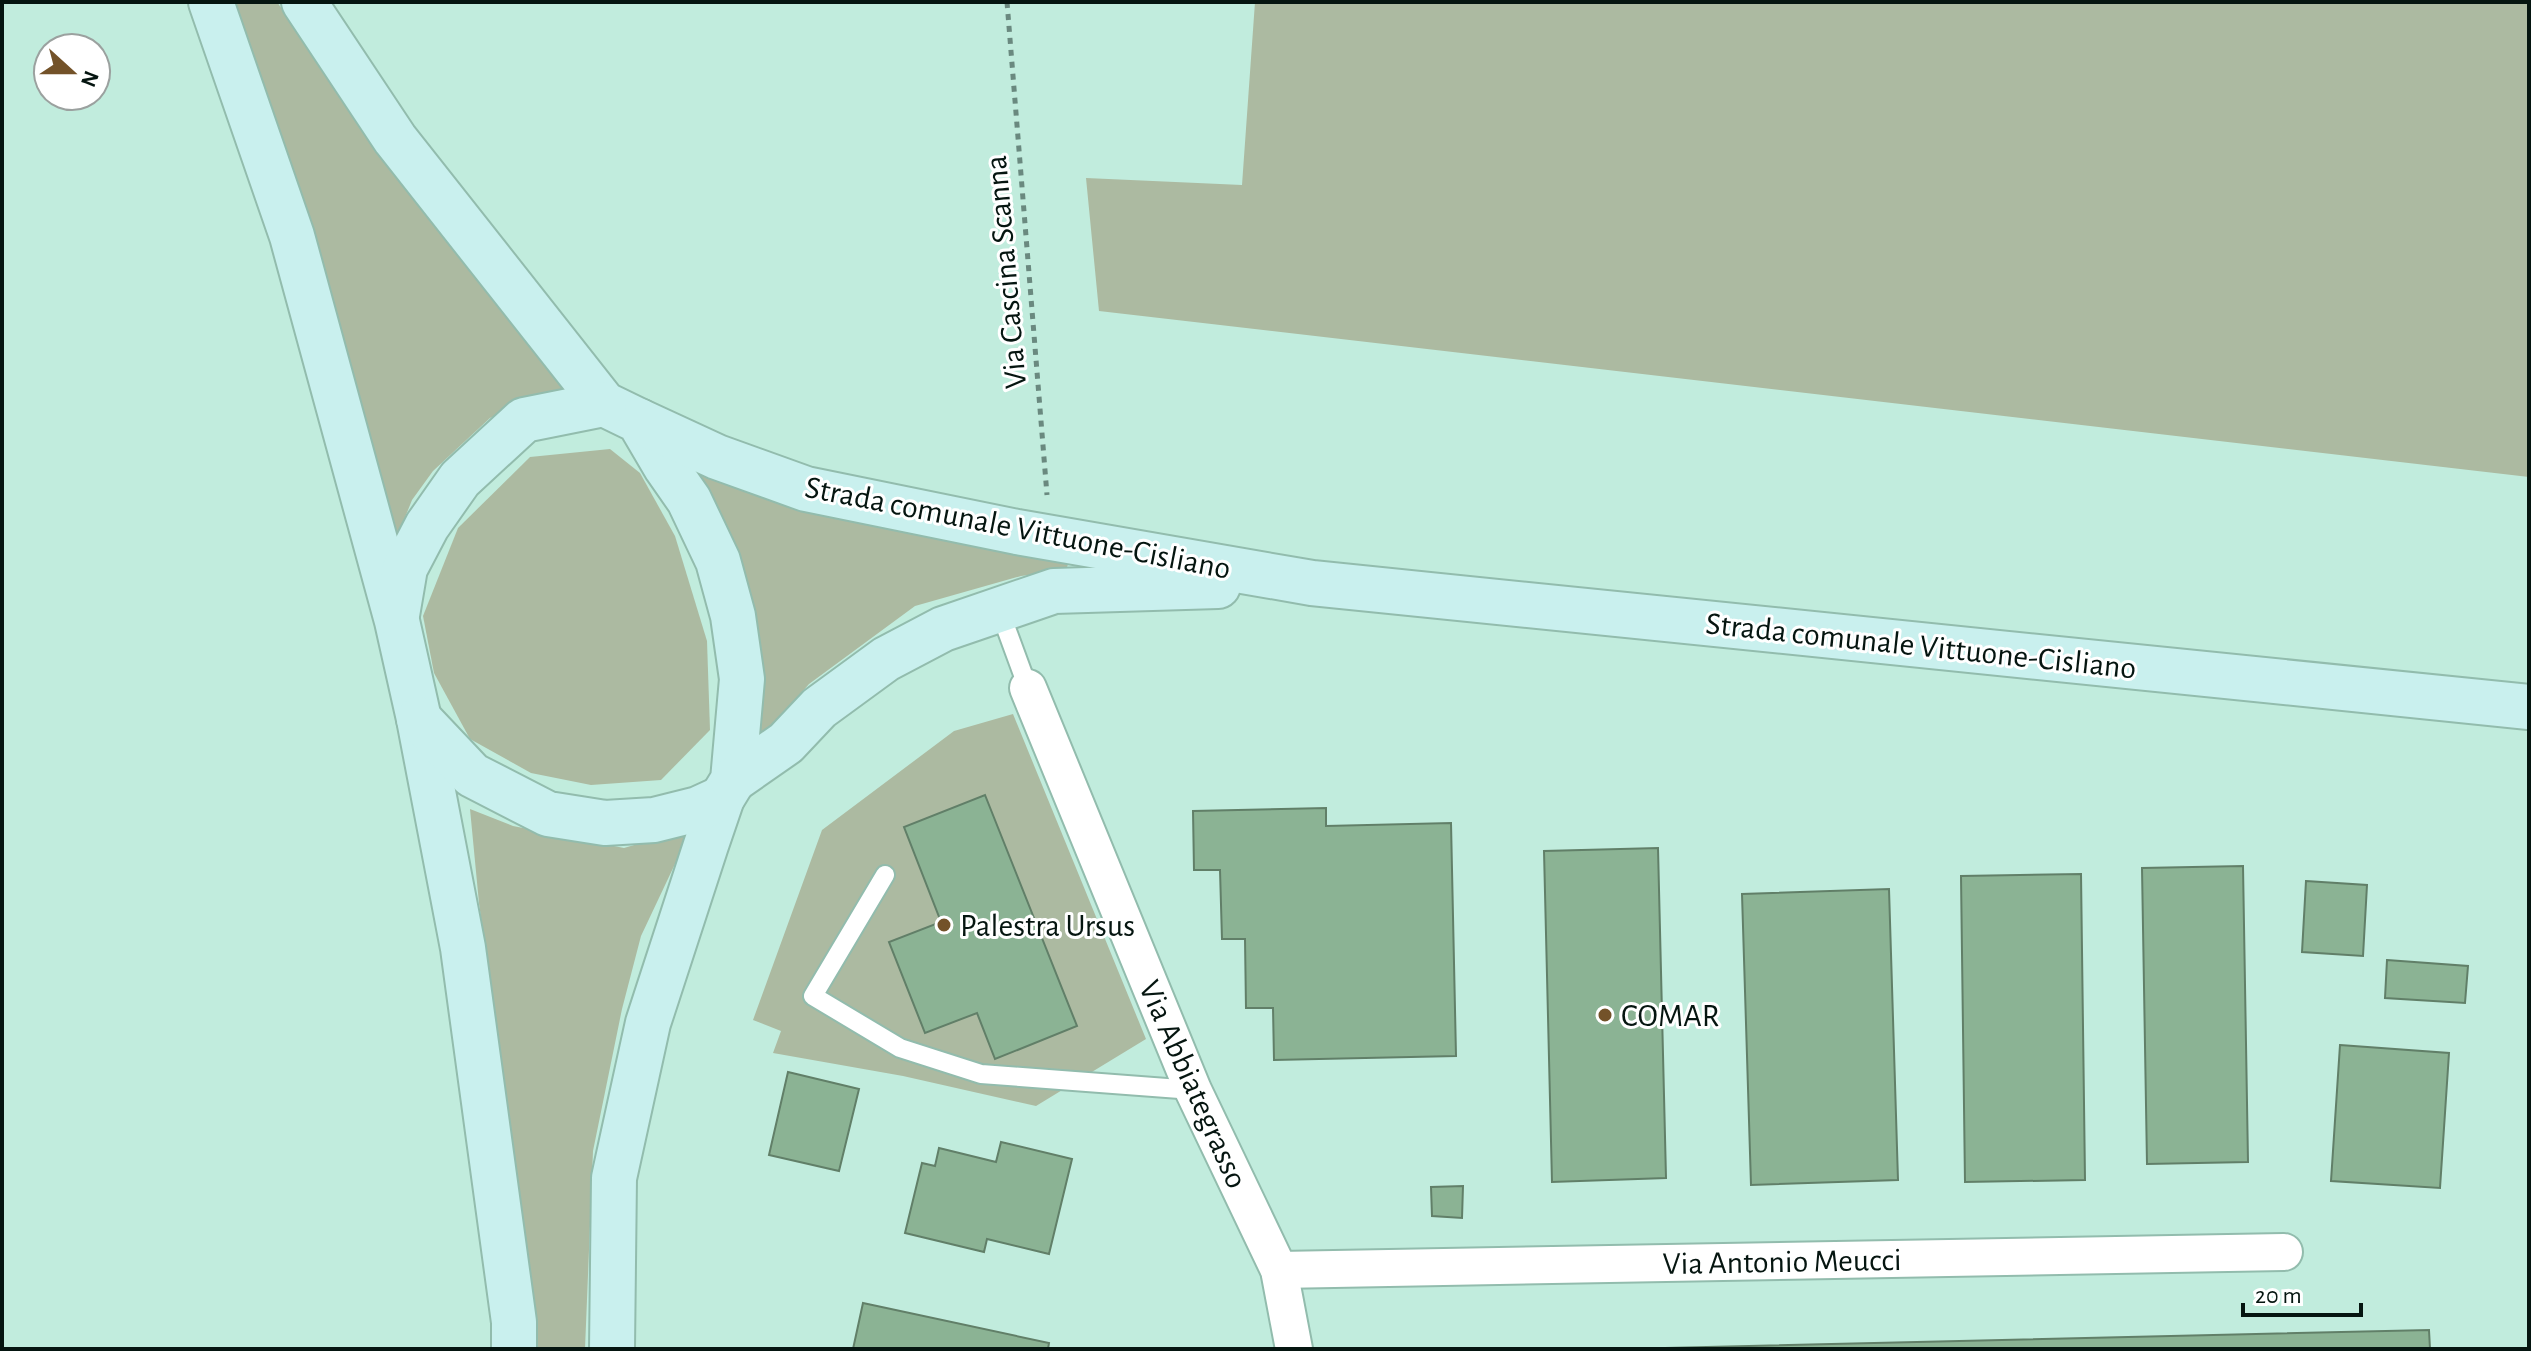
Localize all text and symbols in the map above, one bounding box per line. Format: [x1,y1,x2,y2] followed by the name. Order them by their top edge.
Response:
[32,32,112,112] north arrow
[77,68,103,90] text: N
[980,154,1032,390] street label: Via Cascina Scanna
[802,471,1233,585] street label: Strada comunale Vittuone-Cisliano
[1704,607,2138,685] street label: Strada comunale Vittuone-Cisliano
[960,910,1135,942] place label: Palestra Ursus
[935,916,953,934] marker: Palestra Ursus
[1133,976,1253,1193] street label: Via Abbiategrasso
[1621,1000,1719,1032] place label: COMAR
[1596,1006,1614,1024] marker: COMAR
[1662,1244,1902,1280] street label: Via Antonio Meucci
[2243,1267,2361,1317] scale bar
[2255,1284,2302,1308] text: 20 m

